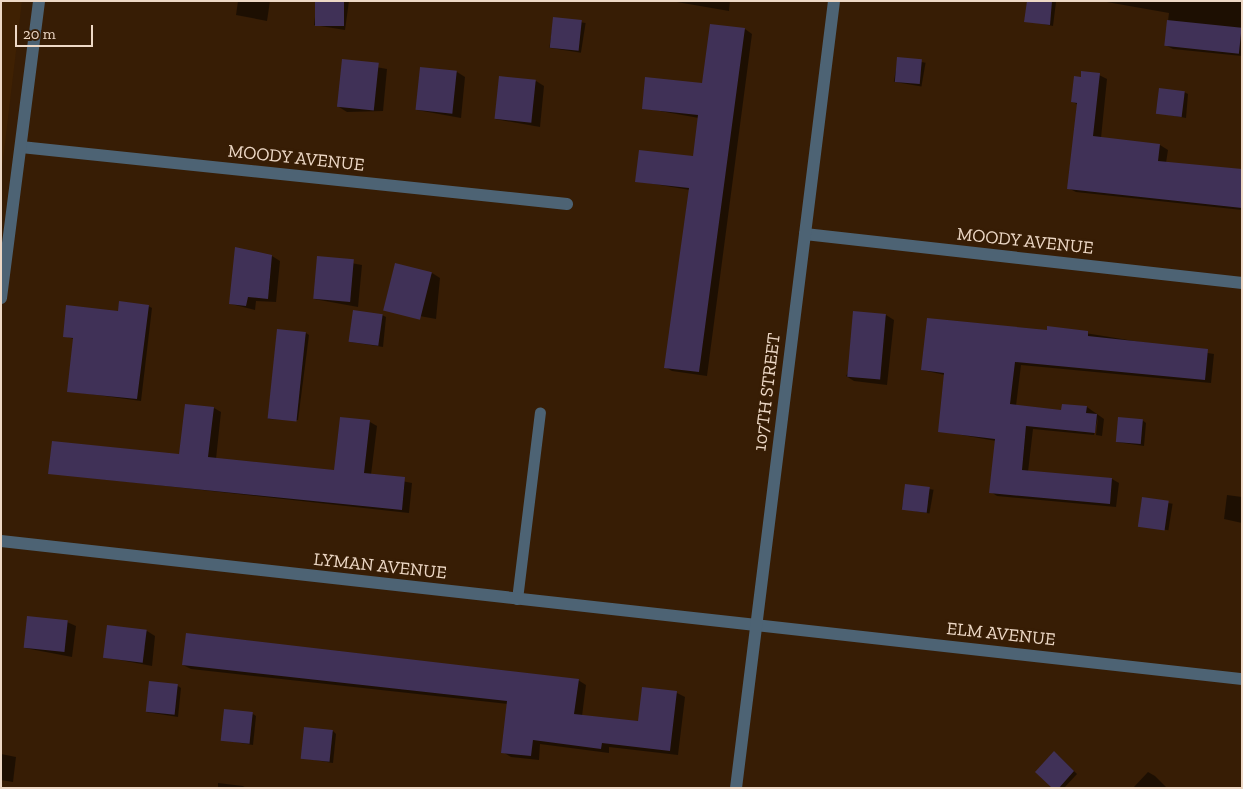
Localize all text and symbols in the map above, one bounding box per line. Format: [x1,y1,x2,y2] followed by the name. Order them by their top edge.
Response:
[18,15,95,47] scale bar
[23,25,56,43] text: 20 m
[226,140,366,176] street label: MOODY AVENUE
[955,223,1095,259] street label: MOODY AVENUE
[749,332,785,452] street label: 107TH STREET
[312,548,448,584] street label: LYMAN AVENUE
[945,618,1057,650] street label: ELM AVENUE

